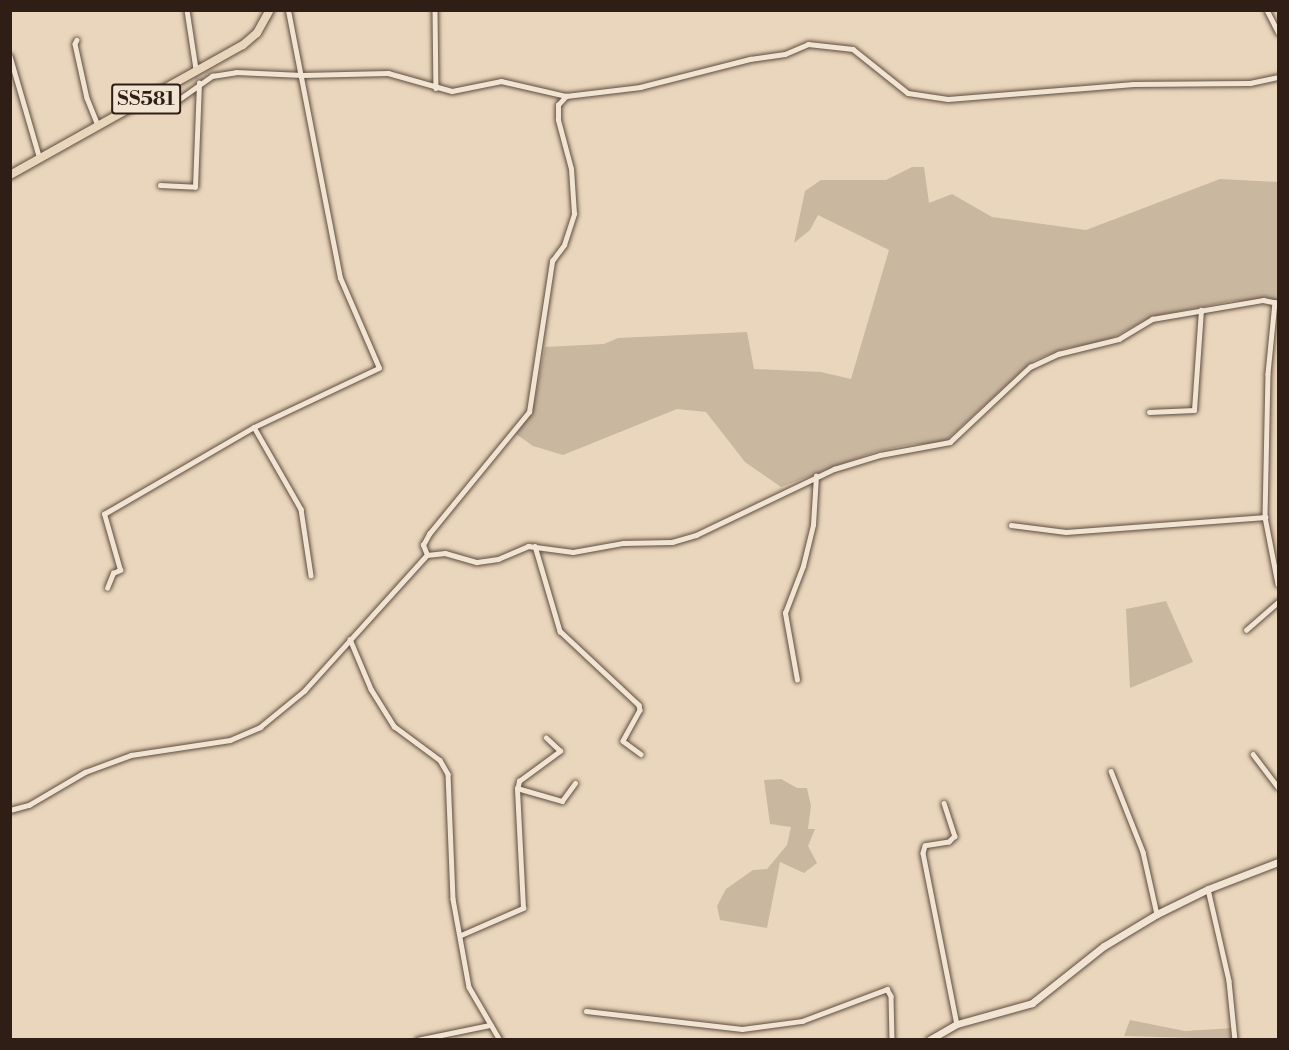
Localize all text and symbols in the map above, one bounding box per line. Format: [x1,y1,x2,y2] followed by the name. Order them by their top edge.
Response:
[110,82,182,116] road number: SS581

